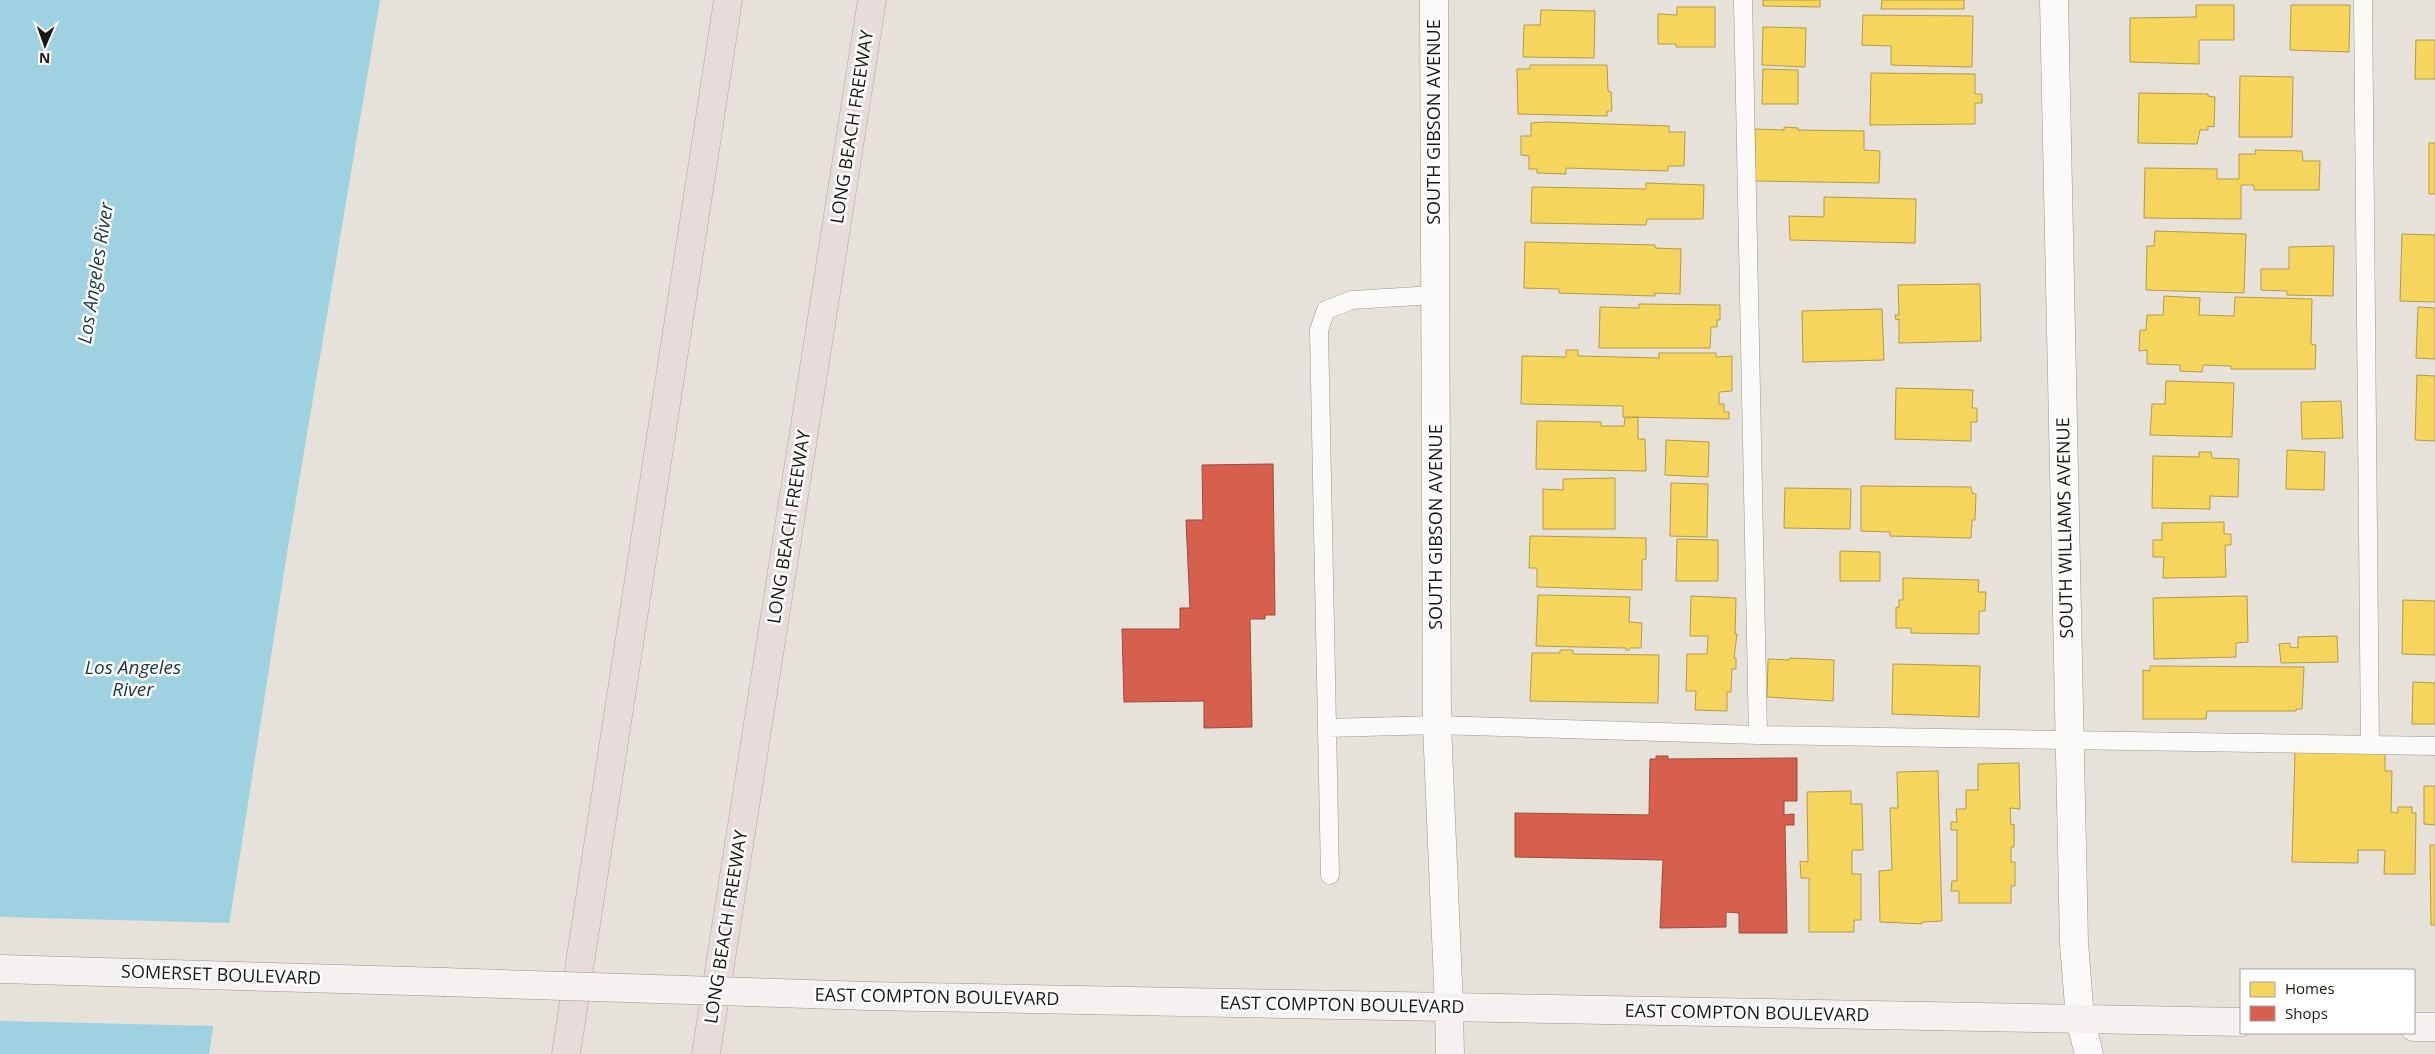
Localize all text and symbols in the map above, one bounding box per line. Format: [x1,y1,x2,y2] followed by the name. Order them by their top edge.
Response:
[1421,19,1445,225] street label: SOUTH GIBSON AVENUE
[20,20,70,70] north arrow
[824,28,878,225] street label: LONG BEACH FREEWAY
[39,49,51,68] text: N
[71,199,119,345] water label: Los Angeles River
[2050,417,2078,639] street label: SOUTH WILLIAMS AVENUE
[1423,424,1447,630] street label: SOUTH GIBSON AVENUE
[761,428,815,625] street label: LONG BEACH FREEWAY
[85,654,181,702] water label: Los Angeles River
[698,828,752,1025] street label: LONG BEACH FREEWAY
[121,959,321,989] street label: SOMERSET BOULEVARD
[2240,969,2415,1034] legend
[2285,978,2335,998] text: Homes
[814,982,1060,1010] street label: EAST COMPTON BOULEVARD
[1219,990,1465,1018] street label: EAST COMPTON BOULEVARD
[1624,998,1870,1026] street label: EAST COMPTON BOULEVARD
[2285,1003,2328,1023] text: Shops

